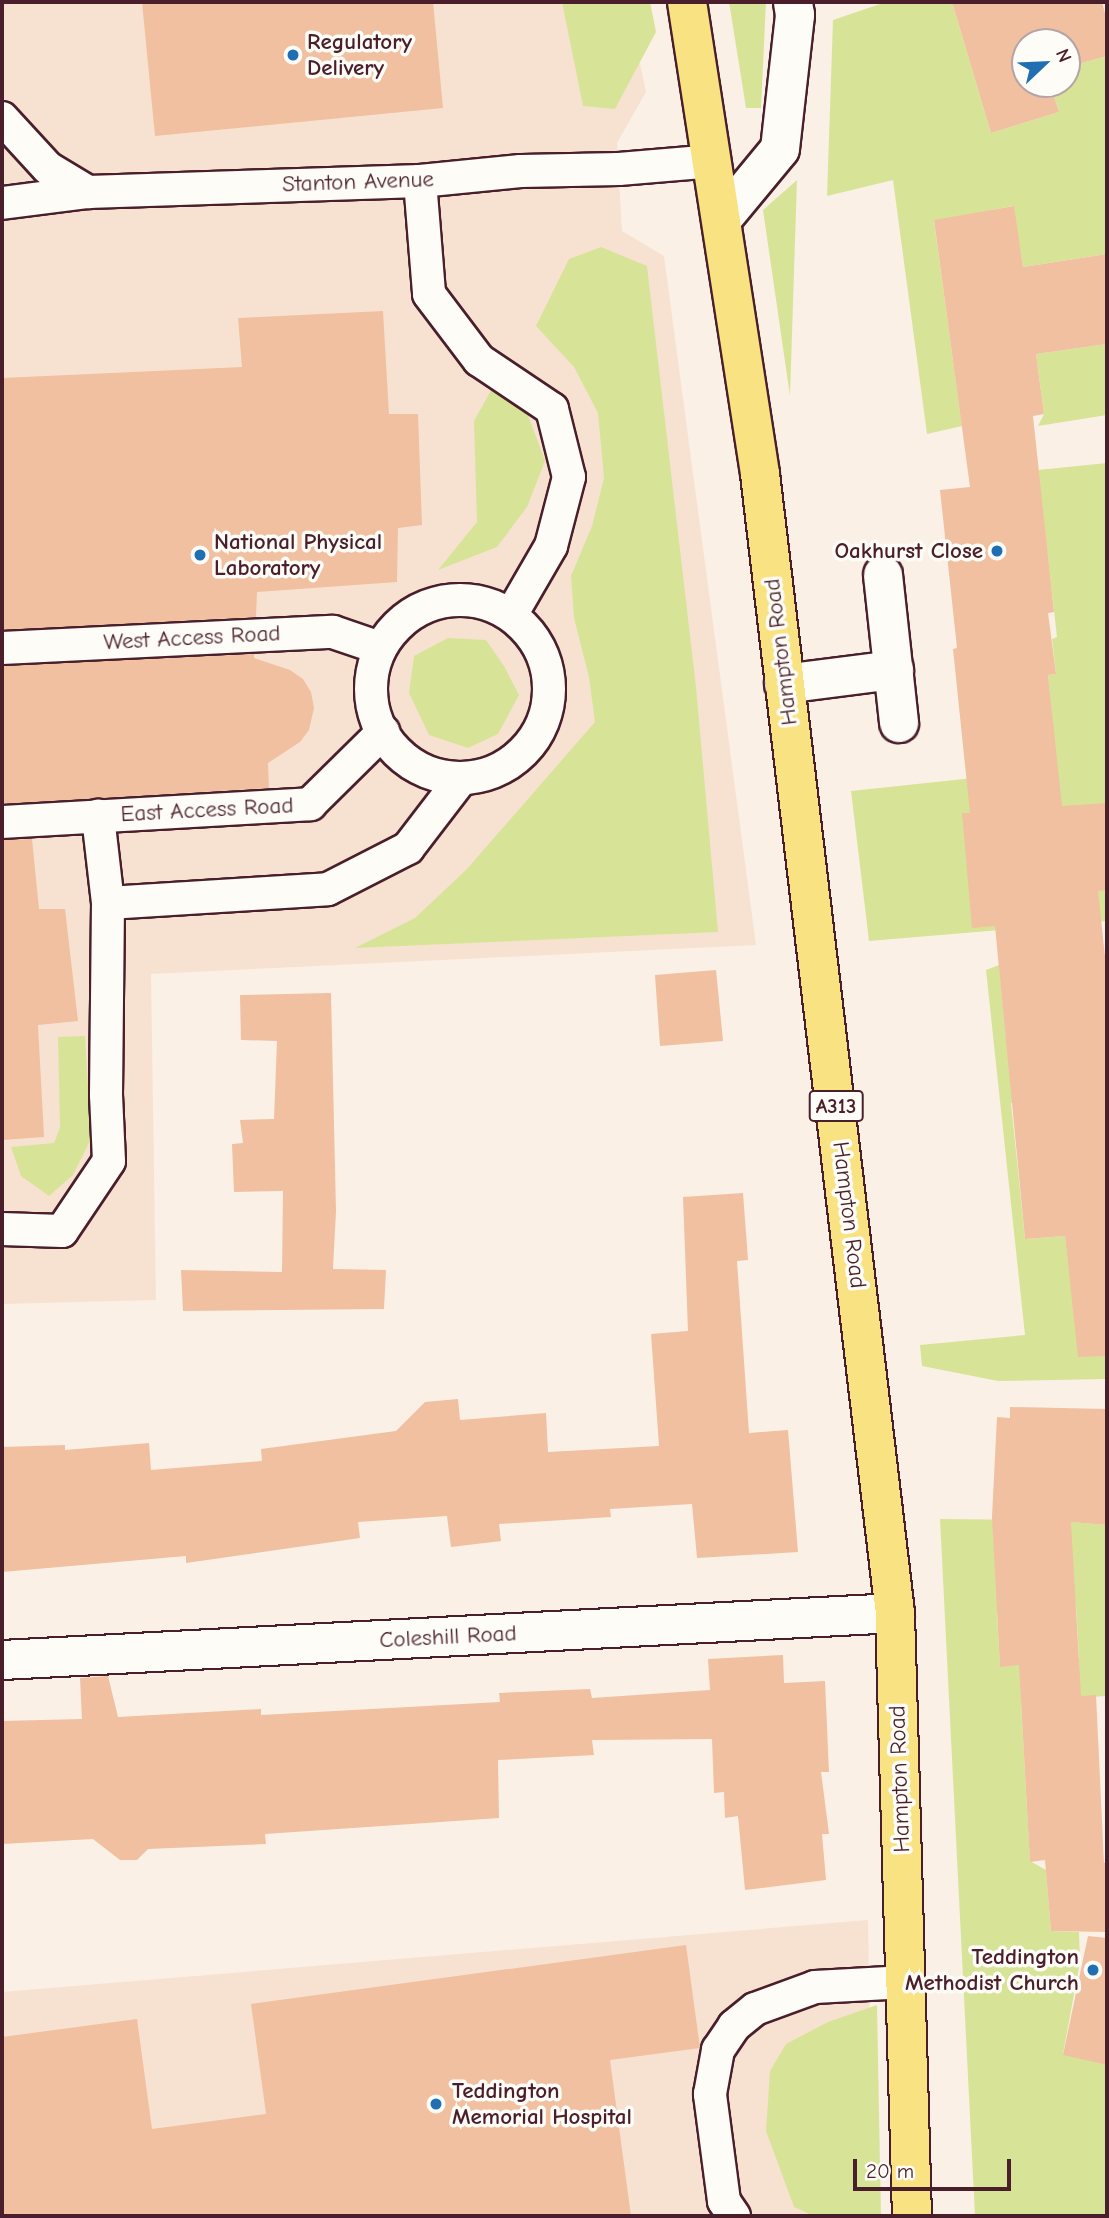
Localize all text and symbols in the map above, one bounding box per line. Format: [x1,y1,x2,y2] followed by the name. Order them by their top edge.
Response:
[307,28,412,82] place label: Regulatory Delivery
[1011,28,1081,98] north arrow
[1051,46,1076,66] text: N
[285,47,301,63] marker: Regulatory Delivery
[282,166,434,198] street label: Stanton Avenue
[214,528,382,582] place label: National Physical Laboratory
[834,537,983,565] place label: Oakhurst Close
[989,543,1005,559] marker: Oakhurst Close
[192,547,208,563] marker: National Physical Laboratory
[758,577,804,727] street label: Hampton Road
[103,620,281,656] street label: West Access Road
[120,792,294,828] street label: East Access Road
[808,1088,864,1124] road number: A313
[826,1140,872,1290] street label: Hampton Road
[379,1620,517,1654] street label: Coleshill Road
[884,1705,916,1853] street label: Hampton Road
[905,1943,1079,1997] place label: Teddington Methodist Church
[1085,1962,1101,1978] marker: Teddington Methodist Church
[452,2077,632,2131] place label: Teddington Memorial Hospital
[426,2094,446,2114] marker: Teddington Memorial Hospital
[857,2144,1014,2188] scale bar
[866,2159,914,2183] text: 20 m

